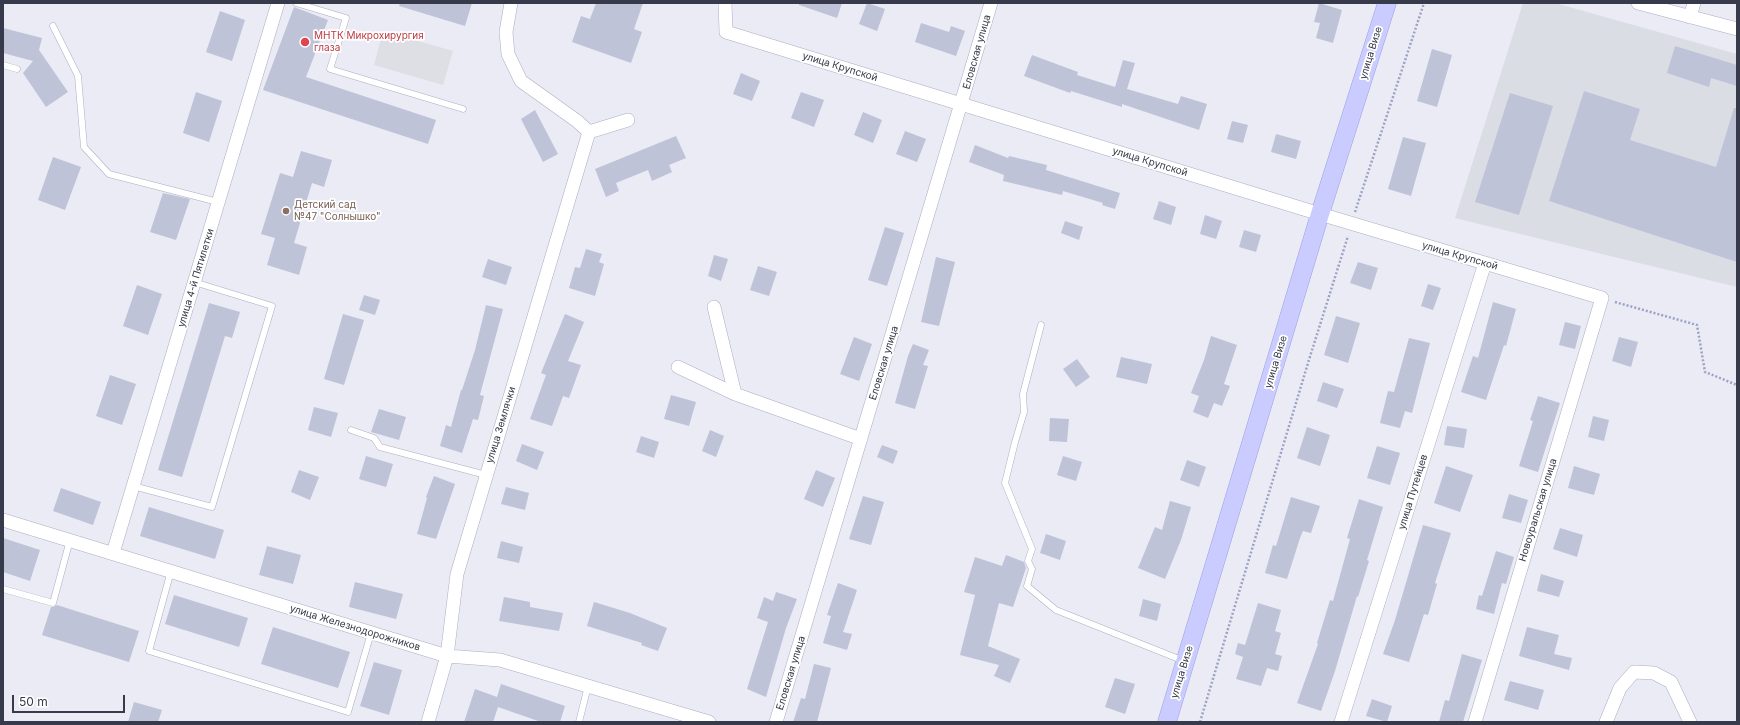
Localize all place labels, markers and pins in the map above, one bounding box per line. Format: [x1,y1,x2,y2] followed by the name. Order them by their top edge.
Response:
[314,30,424,54] place label: МНТК Микрохирургия глаза
[299,36,311,48] marker: МНТК Микрохирургия глаза
[294,199,381,222] place label: Детский сад №47 "Солнышко"
[281,206,291,216] marker: Детский сад №47 "Солнышко"

